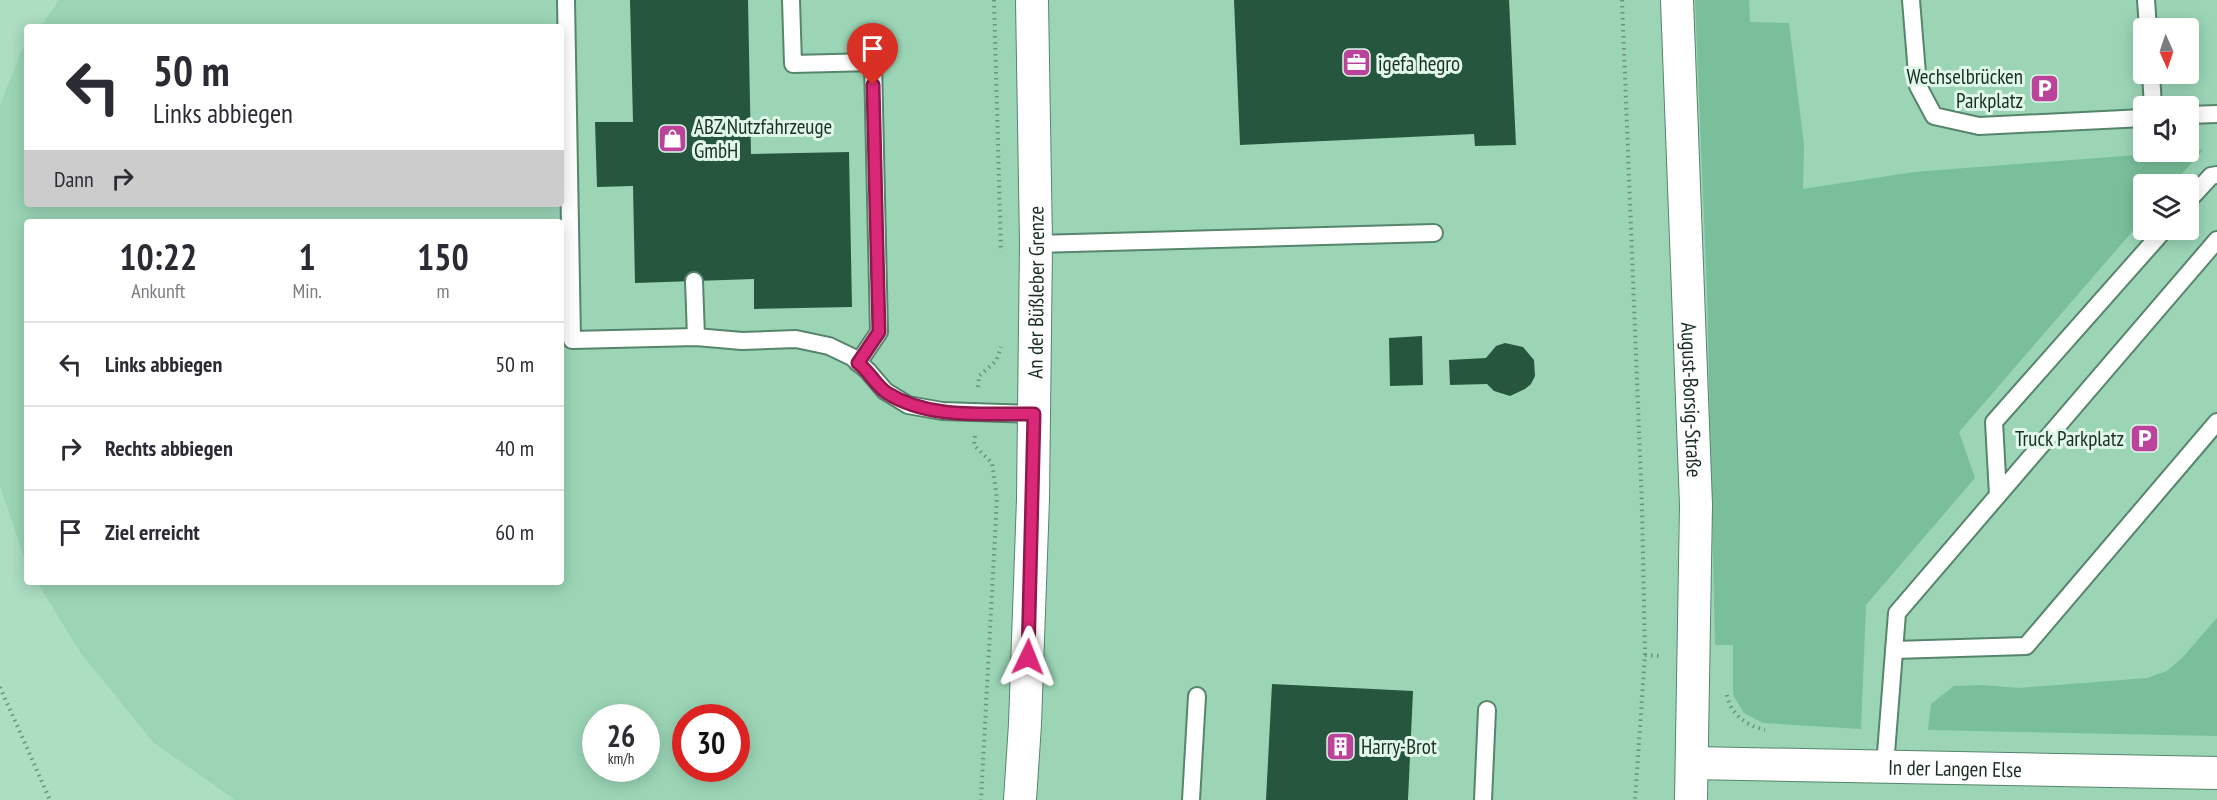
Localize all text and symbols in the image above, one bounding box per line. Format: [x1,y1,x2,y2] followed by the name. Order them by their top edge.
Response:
[2133,18,2199,84] north arrow
[2133,18,2199,240] map controls
[847,23,898,85] pin
[856,32,889,65] icon: arrive
[153,43,230,98] text: 50 m
[1341,47,1373,79] office icon: igefa hegro
[54,48,132,126] icon: left
[1378,50,1460,77] place label: igefa hegro
[1906,63,2023,114] place label: Wechselbrücken Parkplatz
[2028,72,2060,104] parking icon: Wechselbrücken Parkplatz
[153,96,293,130] text: Links abbiegen
[2133,96,2199,162] button: sound
[694,113,832,164] place label: ABZ Nutzfahrzeuge GmbH
[657,122,689,154] shop icon: ABZ Nutzfahrzeuge GmbH
[106,162,139,195] icon: right
[54,165,94,193] text: Dann
[2133,174,2199,240] button: layers
[1021,206,1050,379] street label: An der Büßleber Grenze
[119,233,197,280] text: 10:22
[299,233,316,280] text: 1
[417,233,469,280] text: 150
[131,278,185,304] text: Ankunft
[292,278,322,304] text: Min.
[436,278,449,304] text: m
[1676,322,1708,478] street label: August-Borsig-Straße
[54,348,87,381] icon: left
[105,350,222,378] text: Links abbiegen
[495,350,534,378] text: 50 m
[2129,422,2161,454] parking icon: Truck Parkplatz
[2015,425,2124,452] place label: Truck Parkplatz
[54,432,87,465] icon: right
[105,434,233,462] text: Rechts abbiegen
[495,434,534,462] text: 40 m
[54,516,87,549] icon: arrive
[105,518,200,546] text: Ziel erreicht
[495,518,534,546] text: 60 m
[996,625,1060,689] position arrow
[672,704,750,782] speed limit sign: 30
[607,716,635,755] text: 26
[1324,730,1356,762] building icon: Harry-Brot
[1361,733,1437,760] place label: Harry-Brot
[608,749,634,768] text: km/h
[1888,753,2022,783] street label: In der Langen Else

